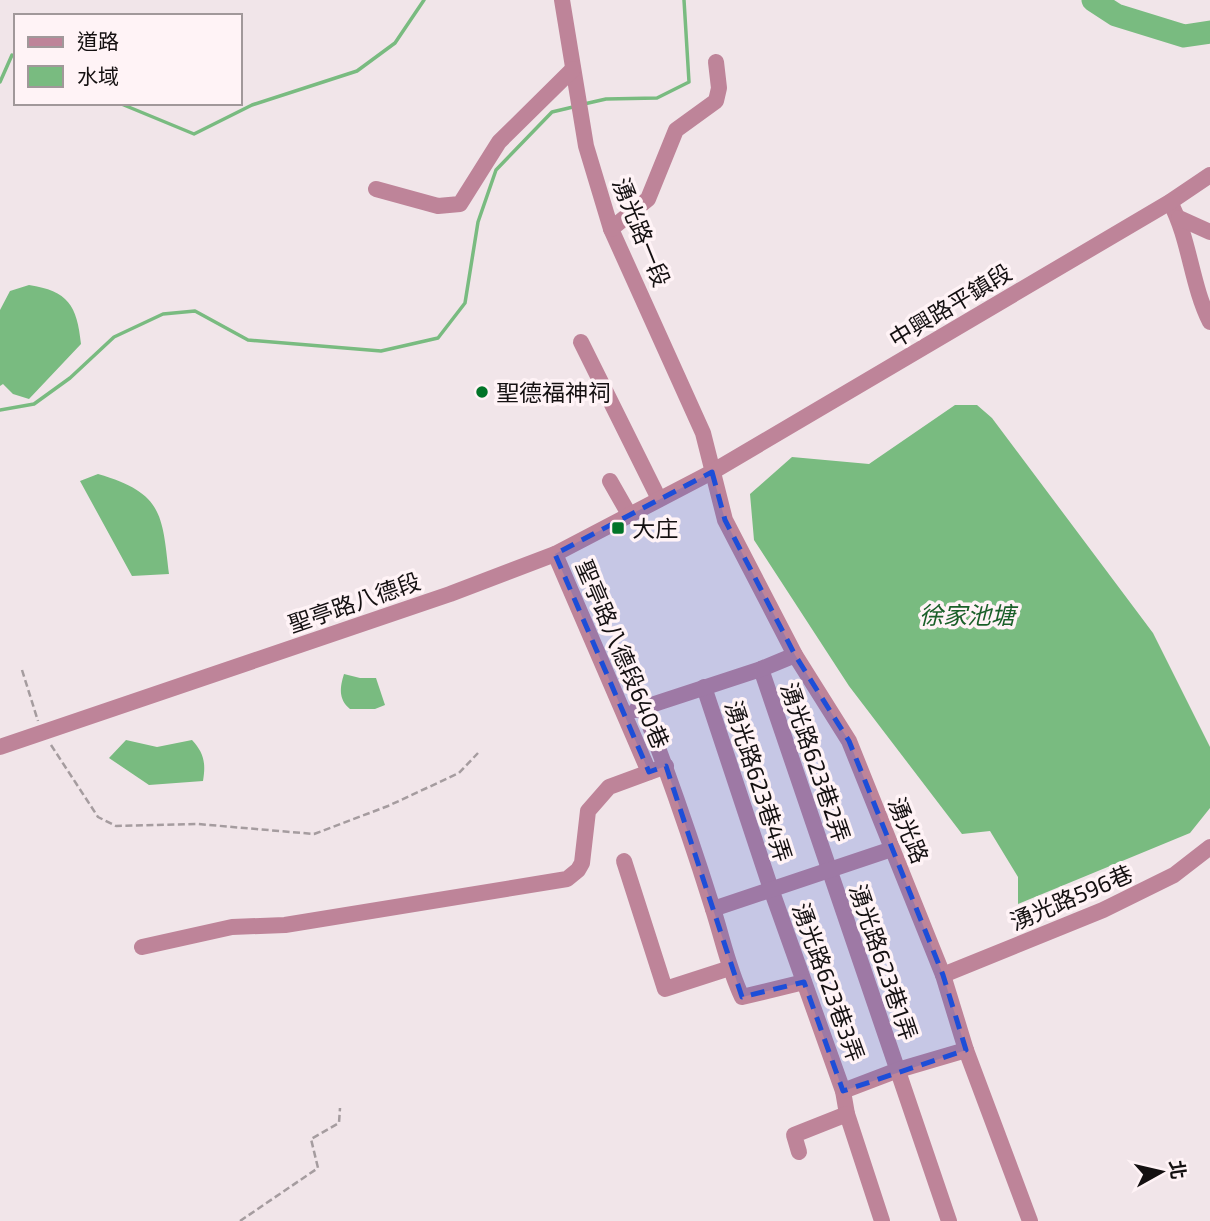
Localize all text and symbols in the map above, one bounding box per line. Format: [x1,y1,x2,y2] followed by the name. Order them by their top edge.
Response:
[14,14,242,105] legend
[77,28,119,53] text: 道路
[77,63,119,88] text: 水域
[607,173,677,291] street label: 湧光路一段
[884,257,1016,353] street label: 中興路平鎮段
[496,378,611,406] place label: 聖德福神祠
[474,384,490,400] marker: 聖德福神祠
[632,514,678,542] place label: 大庄
[610,520,626,536] marker: 大庄
[571,555,675,753] street label: 聖亭路八德段640巷
[284,566,424,638] street label: 聖亭路八德段
[919,600,1019,629] water label: 徐家池塘
[776,679,856,845] street label: 湧光路623巷2弄
[720,697,798,865] street label: 湧光路623巷4弄
[883,793,935,867] street label: 湧光路
[1005,859,1137,935] street label: 湧光路596巷
[844,880,924,1044] street label: 湧光路623巷1弄
[787,899,871,1065] street label: 湧光路623巷3弄
[1126,1137,1196,1207] north arrow
[1166,1159,1191,1181] text: 北

